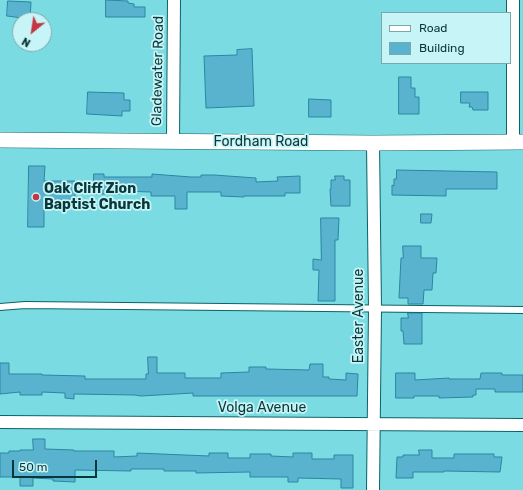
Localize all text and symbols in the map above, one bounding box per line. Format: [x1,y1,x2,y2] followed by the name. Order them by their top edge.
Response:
[12,12,52,52] north arrow
[381,12,511,64] legend
[149,16,167,126] street label: Gladewater Road
[419,21,447,35] text: Road
[20,34,33,50] text: N
[419,41,465,55] text: Building
[214,134,308,150] street label: Fordham Road
[44,181,150,214] place label: Oak Cliff Zion Baptist Church
[31,192,41,202] marker: Oak Cliff Zion Baptist Church
[351,269,367,363] street label: Easter Avenue
[218,400,306,416] street label: Volga Avenue
[14,452,99,478] scale bar
[19,460,47,474] text: 50 m

